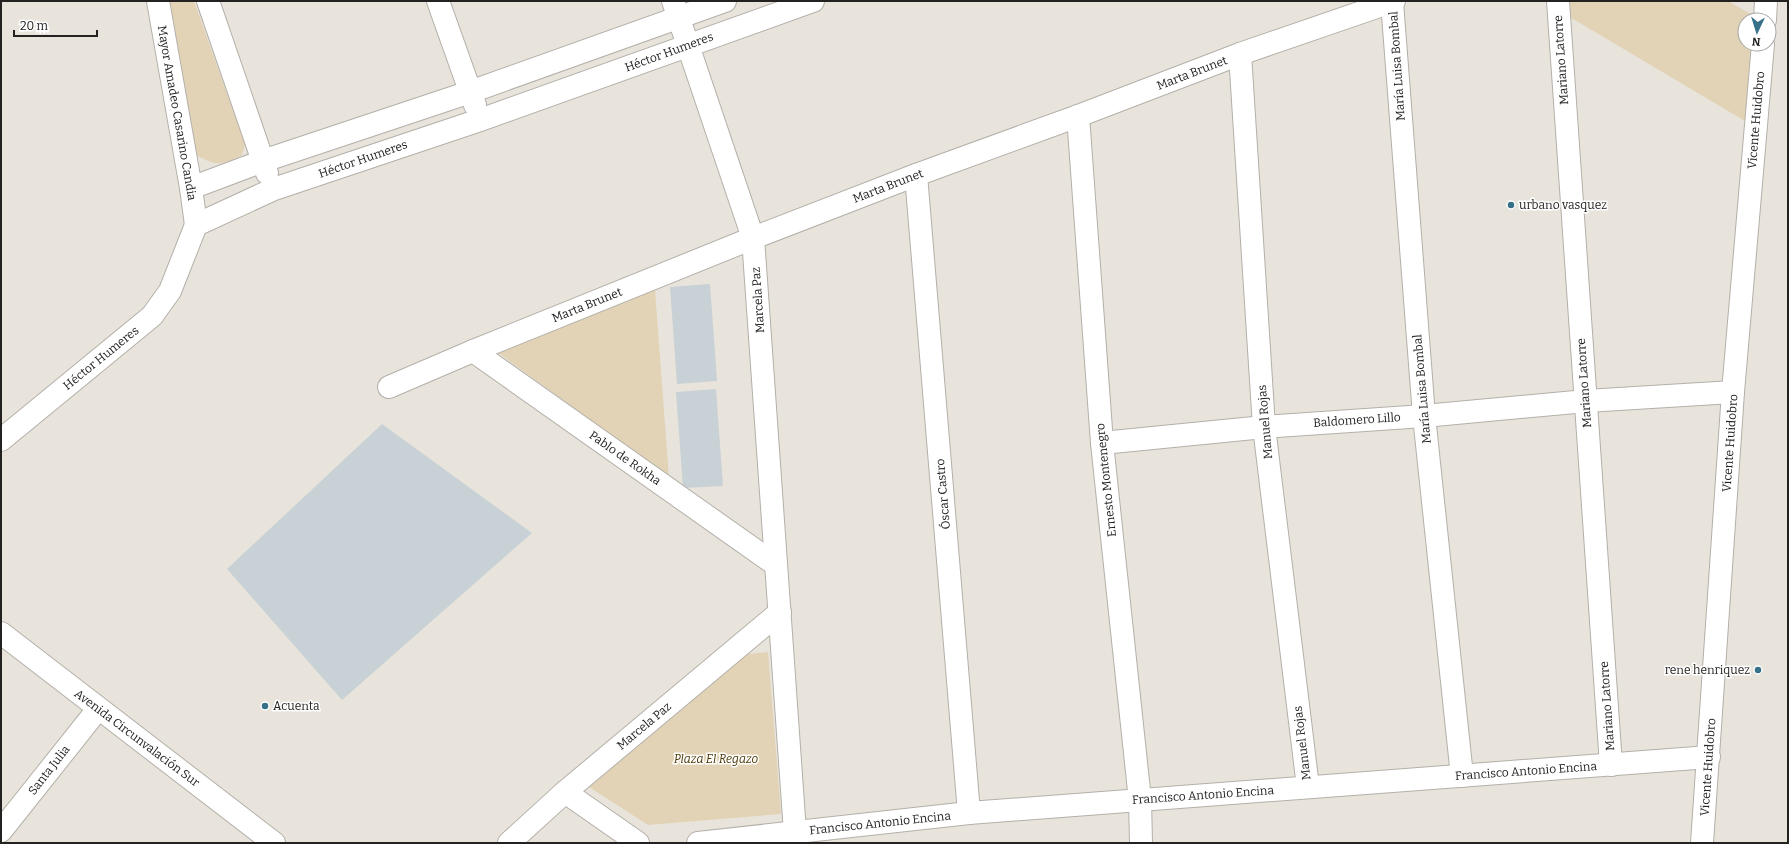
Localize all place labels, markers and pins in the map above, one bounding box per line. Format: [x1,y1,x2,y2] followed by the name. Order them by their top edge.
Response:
[1519,198,1607,212] place label: urbano vasquez
[1506,200,1516,210] marker: urbano vasquez
[1665,663,1750,677] place label: rene henriquez
[1753,665,1763,675] marker: rene henriquez
[273,699,320,713] place label: Acuenta
[260,701,270,711] marker: Acuenta

